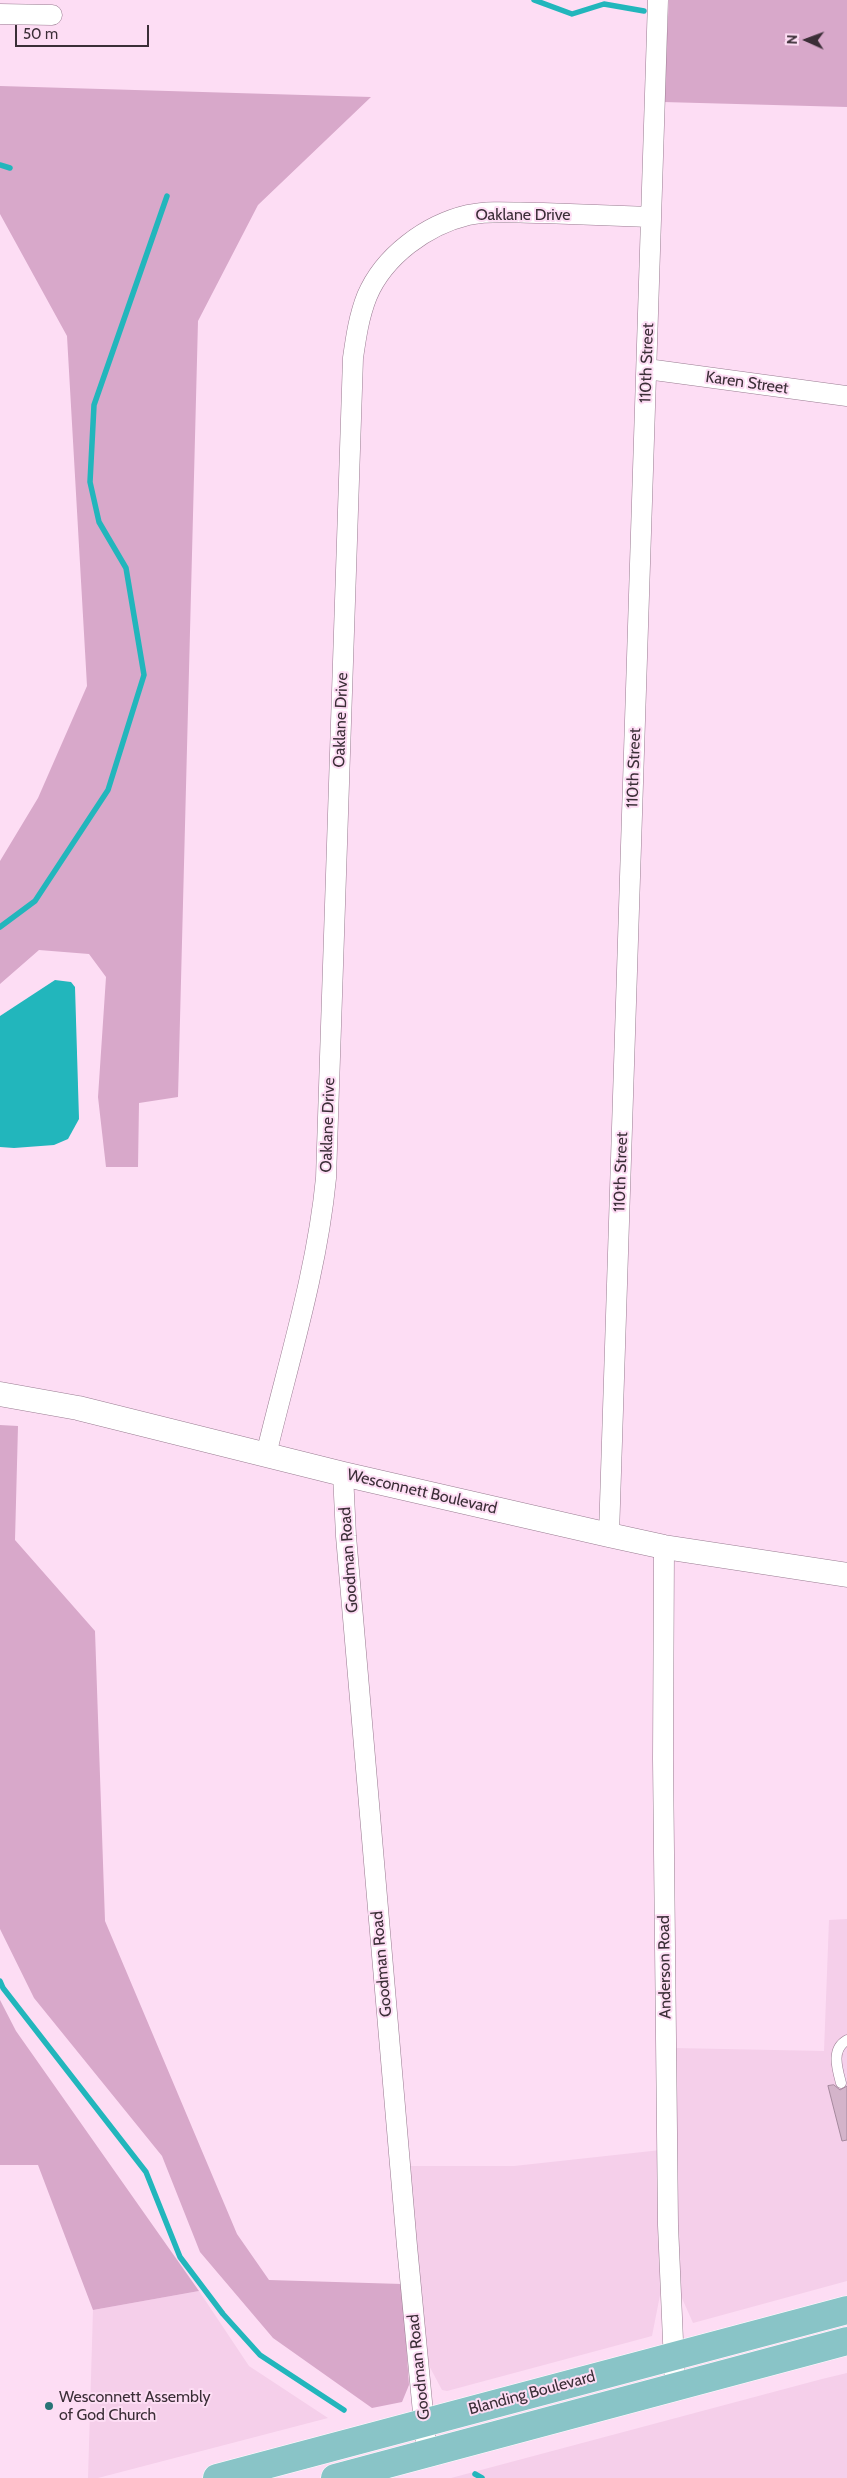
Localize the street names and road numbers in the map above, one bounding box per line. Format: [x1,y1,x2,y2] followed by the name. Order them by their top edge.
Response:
[475,205,571,225] street label: Oaklane Drive
[636,322,658,404] street label: 110th Street
[704,368,790,398] street label: Karen Street
[330,672,352,768] street label: Oaklane Drive
[623,727,645,809] street label: 110th Street
[317,1077,339,1173] street label: Oaklane Drive
[610,1131,632,1213] street label: 110th Street
[345,1465,499,1519] street label: Wesconnett Boulevard
[336,1506,362,1614] street label: Goodman Road
[368,1910,396,2018] street label: Goodman Road
[654,1915,676,2019] street label: Anderson Road
[404,2313,434,2421] street label: Goodman Road
[467,2367,597,2419] street label: Blanding Boulevard

